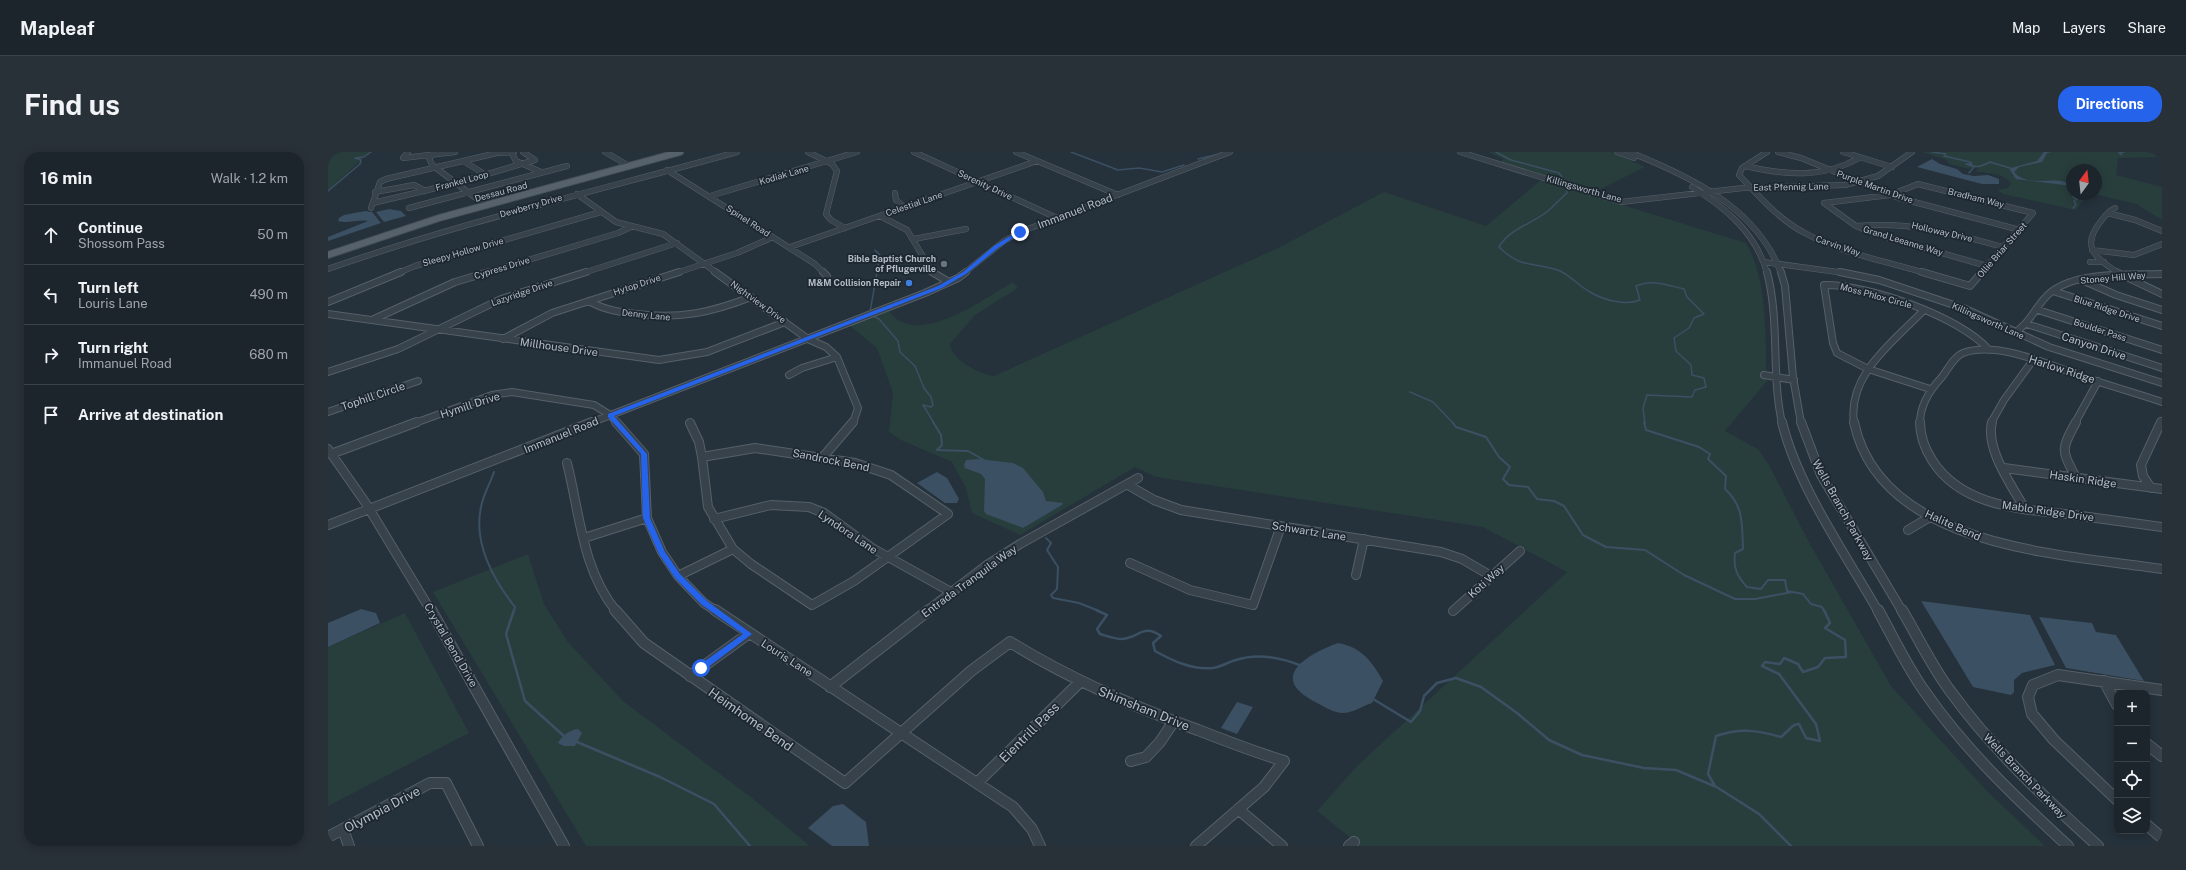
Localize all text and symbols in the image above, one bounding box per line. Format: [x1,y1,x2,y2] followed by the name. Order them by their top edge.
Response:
[20,17,94,39] text: Mapleaf
[2012,20,2040,36] text: Map
[2062,20,2106,36] text: Layers
[2128,20,2166,36] text: Share
[2058,86,2162,122] button: Directions
[24,88,120,121] text: Find us
[758,162,810,187] street label: Kodiak Lane
[2066,164,2102,200] north arrow
[956,167,1014,202] street label: Serenity Drive
[40,168,92,188] text: 16 min
[434,168,490,193] street label: Frankel Loop
[1835,168,1915,205] street label: Purple Martin Drive
[211,171,288,186] text: Walk · 1.2 km
[1545,173,1623,205] street label: Killingsworth Lane
[473,179,528,204] street label: Dessau Road
[1753,180,1829,193] street label: East Pfennig Lane
[1947,185,2006,210] street label: Bradham Way
[884,189,944,218] street label: Celestial Lane
[498,191,563,220] street label: Dewberry Drive
[1036,191,1114,231] street label: Immanuel Road
[724,202,772,239] street label: Spinel Road
[78,219,143,236] text: Continue
[1911,219,1974,244] street label: Holloway Drive
[1974,219,2029,280] street label: Ollie Briar Street
[1011,223,1029,241] route end
[1862,223,1945,258] street label: Grand Leeanne Way
[40,224,62,246] icon: ahead
[257,227,288,242] text: 50 m
[1814,233,1862,258] street label: Carvin Way
[421,235,505,268] street label: Sleepy Hollow Drive
[78,236,165,251] text: Shossom Pass
[848,253,936,274] place label: Bible Baptist Church of Pflugerville
[473,254,531,281] street label: Cypress Drive
[939,259,949,269] marker: Bible Baptist Church of Pflugerville
[2080,269,2146,286] street label: Stoney Hill Way
[612,272,662,297] street label: Hytop Drive
[490,277,554,308] street label: Lazyridge Drive
[808,277,901,288] place label: M&M Collision Repair
[729,278,788,325] street label: Nightview Drive
[904,278,914,288] marker: M&M Collision Repair
[78,279,139,296] text: Turn left
[1839,281,1913,310] street label: Moss Phlox Circle
[40,284,62,306] icon: left
[249,287,288,302] text: 490 m
[2073,293,2142,324] street label: Blue Ridge Drive
[78,296,148,311] text: Louris Lane
[1950,300,2026,341] street label: Killingsworth Lane
[621,306,671,323] street label: Denny Lane
[2072,316,2128,343] street label: Boulder Pass
[2060,330,2128,362] street label: Canyon Drive
[519,336,599,358] street label: Millhouse Drive
[78,339,148,356] text: Turn right
[40,344,62,366] icon: right
[249,347,288,362] text: 680 m
[2027,353,2097,385] street label: Harlow Ridge
[78,356,172,371] text: Immanuel Road
[340,379,406,413] street label: Tophill Circle
[439,390,501,420] street label: Hymill Drive
[40,404,62,426] icon: arrive
[78,406,223,423] text: Arrive at destination
[522,415,600,455] street label: Immanuel Road
[792,447,870,473] street label: Sandrock Bend
[1810,457,1876,563] street label: Wells Branch Parkway
[2049,468,2117,490] street label: Haskin Ridge
[2001,499,2095,523] street label: Mablo Ridge Drive
[1923,507,1983,543] street label: Halite Bend
[816,508,880,556] street label: Lyndora Lane
[1271,519,1347,543] street label: Schwartz Lane
[919,542,1019,620] street label: Entrada Tranquila Way
[1465,562,1507,600] street label: Koti Way
[422,601,480,689] street label: Crystal Bend Drive
[759,637,815,679] street label: Louris Lane
[692,659,710,677] route start
[1096,683,1192,734] street label: Shimsham Drive
[706,685,796,754] street label: Heimhome Bend
[2114,690,2150,834] map controls
[2114,690,2150,726] button: +
[996,699,1062,765] street label: Eientrill Pass
[2114,726,2150,762] button: −
[1981,731,2069,821] street label: Wells Branch Parkway
[2114,762,2150,798] button: locate
[342,783,423,836] street label: Olympia Drive
[2114,798,2150,834] button: layers

